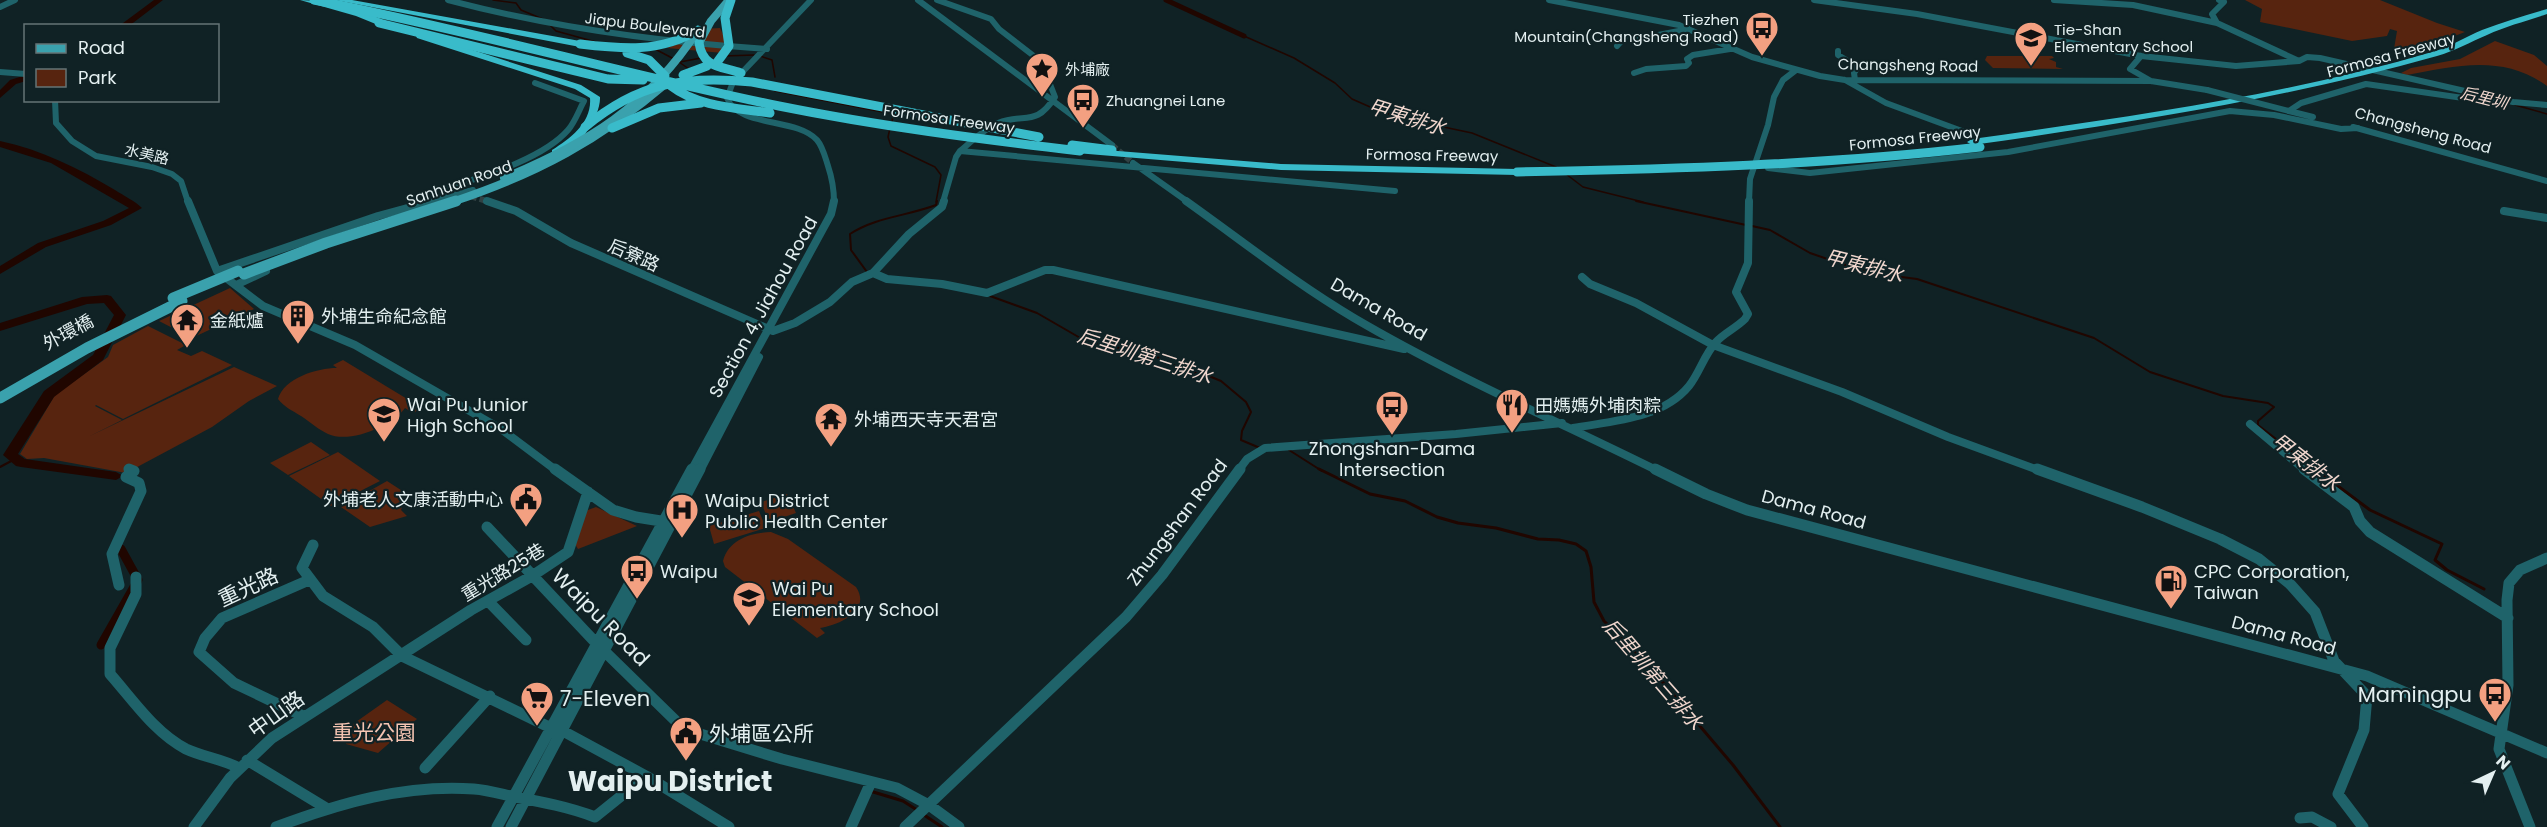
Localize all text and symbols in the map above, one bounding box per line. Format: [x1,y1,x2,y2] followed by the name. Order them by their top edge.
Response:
[584,7,706,43] street label: Jiapu Boulevard
[1514,9,1739,47] place label: Tiezhen Mountain(Changsheng Road)
[1744,10,1780,57] bus stop icon: Tiezhen Mountain(Changsheng Road)
[2054,19,2193,57] place label: Tie-Shan Elementary School
[2013,20,2049,67] school or university icon: Tie-Shan Elementary School
[24,24,219,102] legend
[2324,28,2458,82] street label: Formosa Freeway
[78,35,125,60] text: Road
[1024,51,1060,98] place icon: 外埔廠
[1838,53,1978,77] street label: Changsheng Road
[1065,59,1110,80] place label: 外埔廠
[78,65,117,90] text: Park
[2458,81,2512,115] water label: 后里圳
[1065,82,1101,129] bus stop icon: Zhuangnei Lane
[1106,90,1225,111] place label: Zhuangnei Lane
[1365,92,1450,142] water label: 甲東排水
[882,99,1017,139] street label: Formosa Freeway
[2352,102,2494,158] street label: Changsheng Road
[1848,121,1982,155] street label: Formosa Freeway
[123,139,171,169] street label: 水美路
[1366,143,1499,167] street label: Formosa Freeway
[403,155,515,211] street label: Sanhuan Road
[703,212,823,402] street label: Section 4, Jiahou Road
[604,233,664,277] street label: 后寮路
[1822,243,1907,290] water label: 甲東排水
[1326,271,1432,347] street label: Dama Road
[280,298,316,345] building icon: 外埔生命紀念館
[169,302,205,349] temple icon: 金紙爐
[321,304,447,329] place label: 外埔生命紀念館
[38,308,98,356] street label: 外環橋
[210,308,264,333] place label: 金紙爐
[1074,321,1217,391] water label: 后里圳第三排水
[1494,387,1530,434] restaurant icon: 田媽媽外埔肉粽
[1374,389,1410,436] bus stop icon: Zhongshan-Dama Intersection
[407,392,528,438] place label: Wai Pu Junior High School
[1535,393,1661,418] place label: 田媽媽外埔肉粽
[366,396,402,443] school or university icon: Wai Pu Junior High School
[813,401,849,448] temple icon: 外埔西天寺天君宮
[854,407,998,432] place label: 外埔西天寺天君宮
[2266,426,2347,498] water label: 甲東排水
[1309,436,1475,482] place label: Zhongshan-Dama Intersection
[1121,454,1233,590] street label: Zhungshan Road
[508,481,544,528] public building icon: 外埔老人文康活動中心
[1759,483,1869,535] street label: Dama Road
[323,487,503,512] place label: 外埔老人文康活動中心
[705,488,888,534] place label: Waipu District Public Health Center
[664,492,700,539] hospital icon: Waipu District Public Health Center
[456,537,550,607] street label: 重光路25巷
[619,553,655,600] bus stop icon: Waipu
[660,559,718,584] place label: Waipu
[2194,559,2350,605] place label: CPC Corporation, Taiwan
[213,561,283,613] street label: 重光路
[546,562,656,672] street label: Waipu Road
[2153,563,2189,610] fuel station icon: CPC Corporation, Taiwan
[772,576,939,622] place label: Wai Pu Elementary School
[731,580,767,627] school or university icon: Wai Pu Elementary School
[2229,609,2339,661] street label: Dama Road
[1597,612,1710,737] water label: 后里圳第三排水
[2477,676,2513,723] bus stop icon: Mamingpu
[519,680,555,727] supermarket icon: 7-Eleven
[2358,680,2472,709] place label: Mamingpu
[242,684,310,744] street label: 中山路
[560,684,650,713] place label: 7-Eleven
[668,715,704,762] public building icon: 外埔區公所
[332,718,416,747] park label: 重光公園
[709,719,814,748] place label: 外埔區公所
[2463,743,2523,803] north arrow
[2491,750,2515,775] text: N
[568,762,772,801] district label: Waipu District

